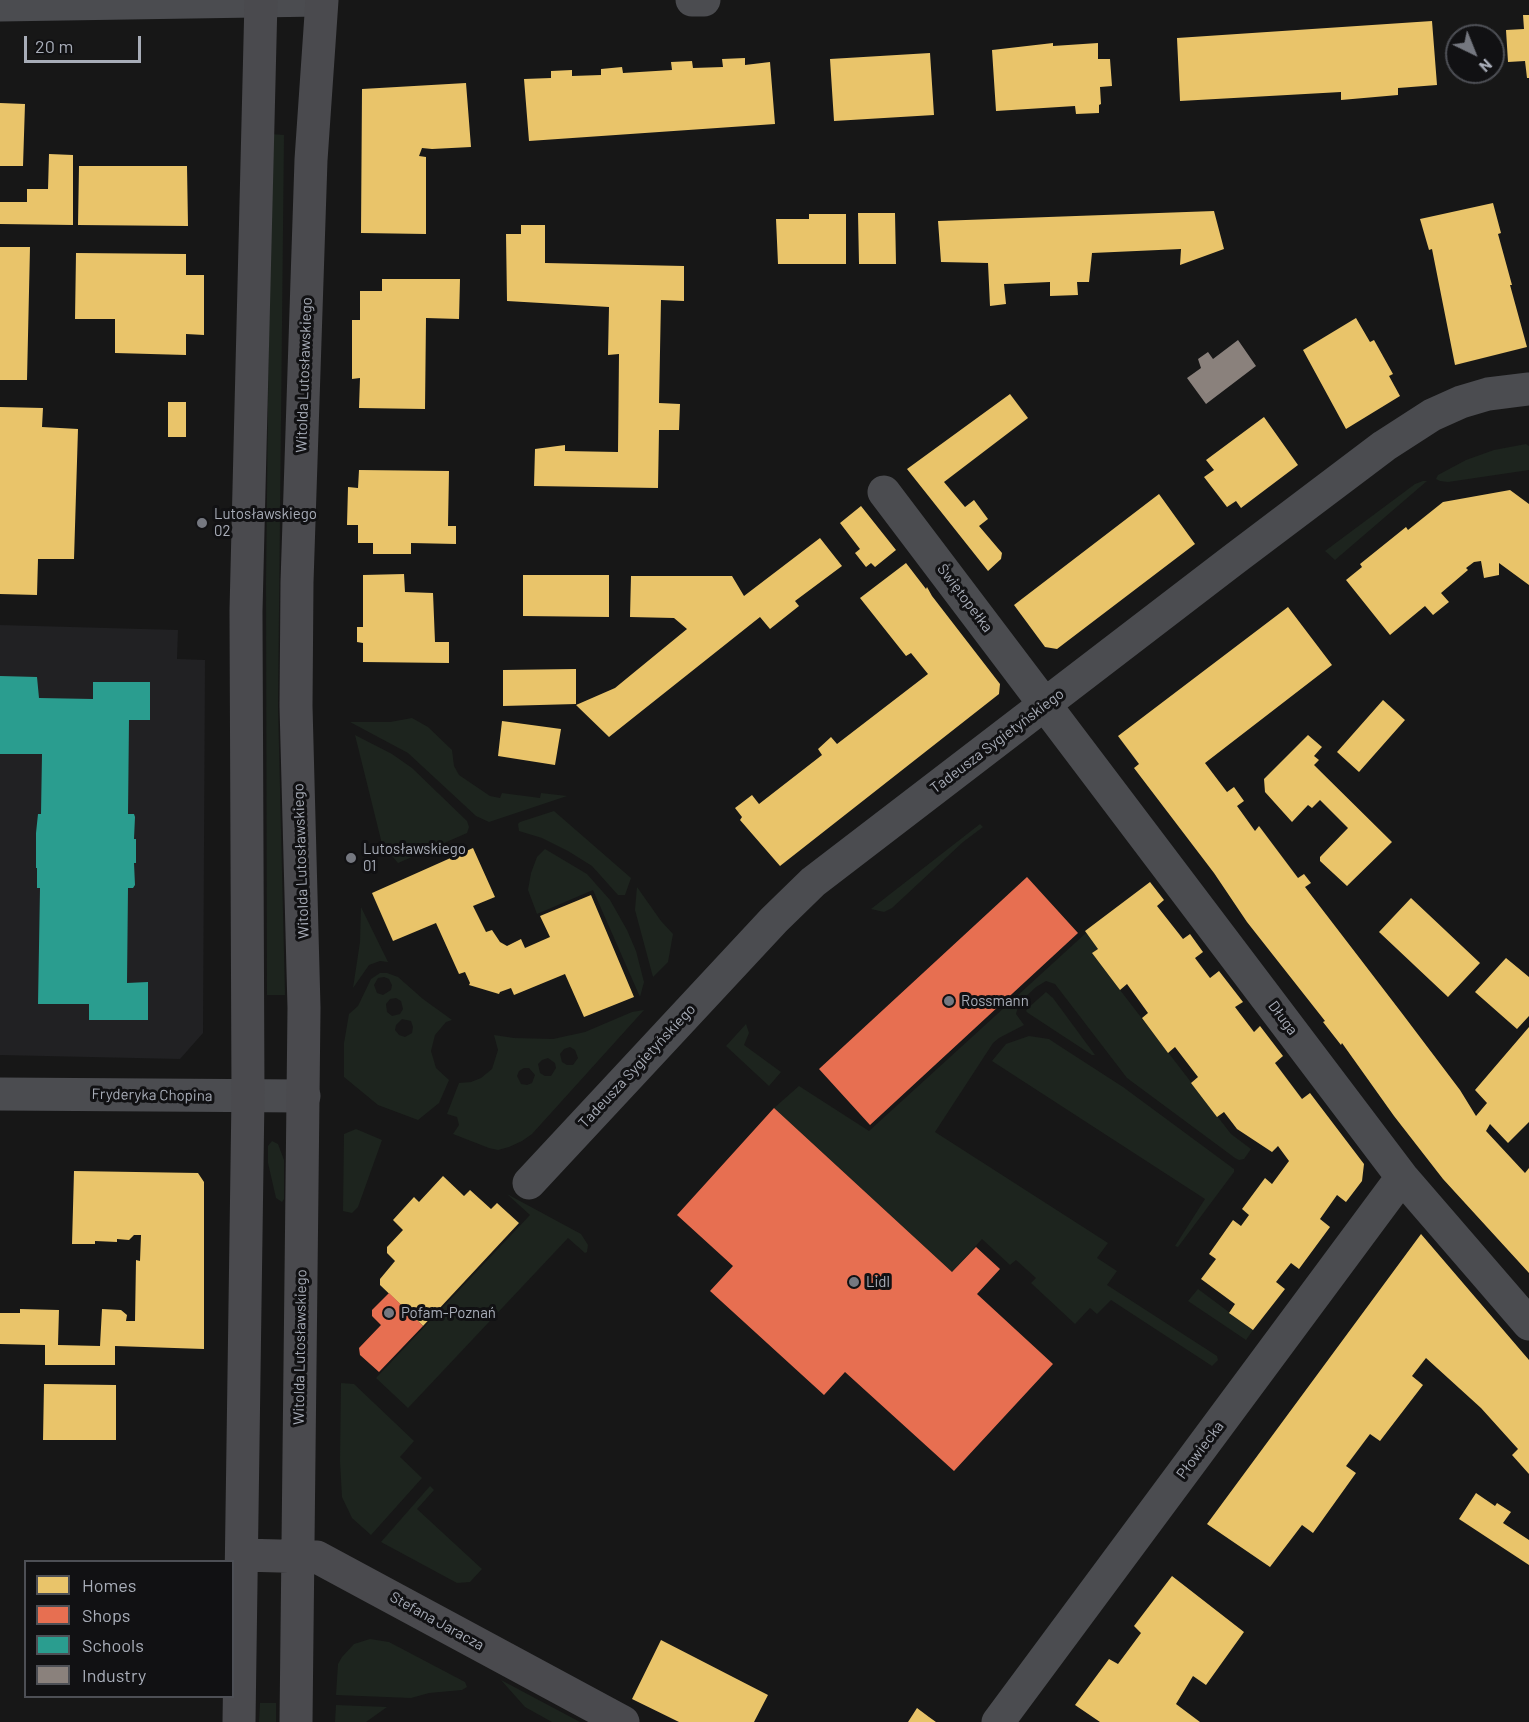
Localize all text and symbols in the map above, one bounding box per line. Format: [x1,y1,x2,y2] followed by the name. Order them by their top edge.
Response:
[27,24,144,62] scale bar
[1445,24,1505,84] north arrow
[35,35,73,57] text: 20 m
[1476,55,1497,77] text: N
[292,297,316,453] street label: Witolda Lutosławskiego
[214,505,317,540] place label: Lutosławskiego 02
[195,516,209,530] marker: Lutosławskiego 02
[933,560,997,636] street label: Świętopełka
[926,685,1068,797] street label: Tadeusza Sygietyńskiego
[289,783,313,939] street label: Witolda Lutosławskiego
[363,840,466,875] place label: Lutosławskiego 01
[344,851,358,865] marker: Lutosławskiego 01
[961,992,1029,1010] place label: Rossmann
[942,994,956,1008] marker: Rossmann
[1264,997,1302,1039] street label: Długa
[575,1000,699,1132] street label: Tadeusza Sygietyńskiego
[91,1085,213,1105] street label: Fryderyka Chopina
[290,1269,310,1425] street label: Witolda Lutosławskiego
[866,1273,890,1291] place label: Lidl
[847,1275,861,1289] marker: Lidl
[401,1304,496,1322] place label: Pofam-Poznań
[382,1306,396,1320] marker: Pofam-Poznań
[1173,1418,1227,1482] street label: Płowiecka
[24,1560,234,1698] legend
[82,1574,136,1596] text: Homes
[387,1588,487,1654] street label: Stefana Jaracza
[82,1604,131,1626] text: Shops
[82,1634,144,1656] text: Schools
[82,1664,146,1686] text: Industry

